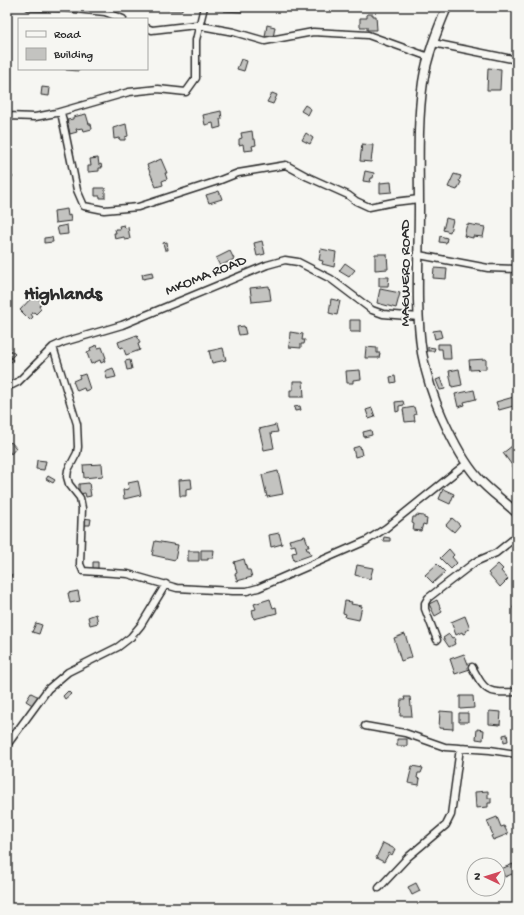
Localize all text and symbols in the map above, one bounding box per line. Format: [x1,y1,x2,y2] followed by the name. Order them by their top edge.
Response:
[18,18,148,70] legend
[54,29,81,43] text: Road
[53,49,93,63] text: Building
[397,219,415,326] street label: MAGWERO ROAD
[163,251,249,300] street label: MKOMA ROAD
[24,284,103,307] district label: Highlands
[466,857,506,897] north arrow
[472,872,484,880] text: N

